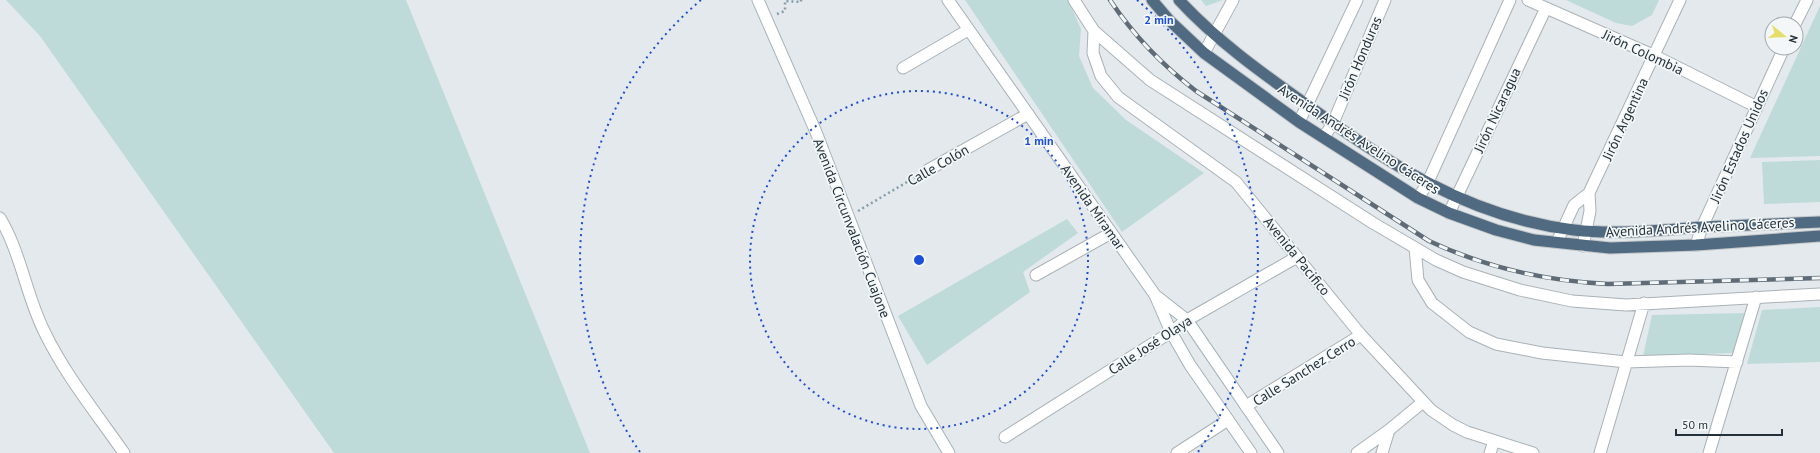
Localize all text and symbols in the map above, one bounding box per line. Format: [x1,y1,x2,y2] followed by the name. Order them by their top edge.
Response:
[1144,12,1174,27] text: 2 min
[1334,14,1386,103] street label: Jirón Honduras
[1764,16,1804,56] north arrow
[1599,25,1687,79] street label: Jirón Colombia
[1786,33,1801,45] text: N
[1469,65,1525,156] street label: Jirón Nicaragua
[1598,75,1652,164] street label: Jirón Argentina
[1275,80,1443,198] street label: Avenida Andrés Avelino Cáceres
[1705,86,1772,207] street label: Jirón Estados Unidos
[1024,133,1054,148] text: 1 min
[809,136,895,320] street label: Avenida Circunvalación Cuajone
[904,140,972,190] street label: Calle Colón
[1057,161,1129,254] street label: Avenida Miramar
[1260,213,1334,299] street label: Avenida Pacifico
[1605,213,1795,241] street label: Avenida Andrés Avelino Cáceres
[912,253,926,267] centre of rings
[1105,311,1195,379] street label: Calle José Olaya
[1249,332,1359,410] street label: Calle Sanchez Cerro
[1676,411,1782,437] scale bar
[1682,417,1708,432] text: 50 m

